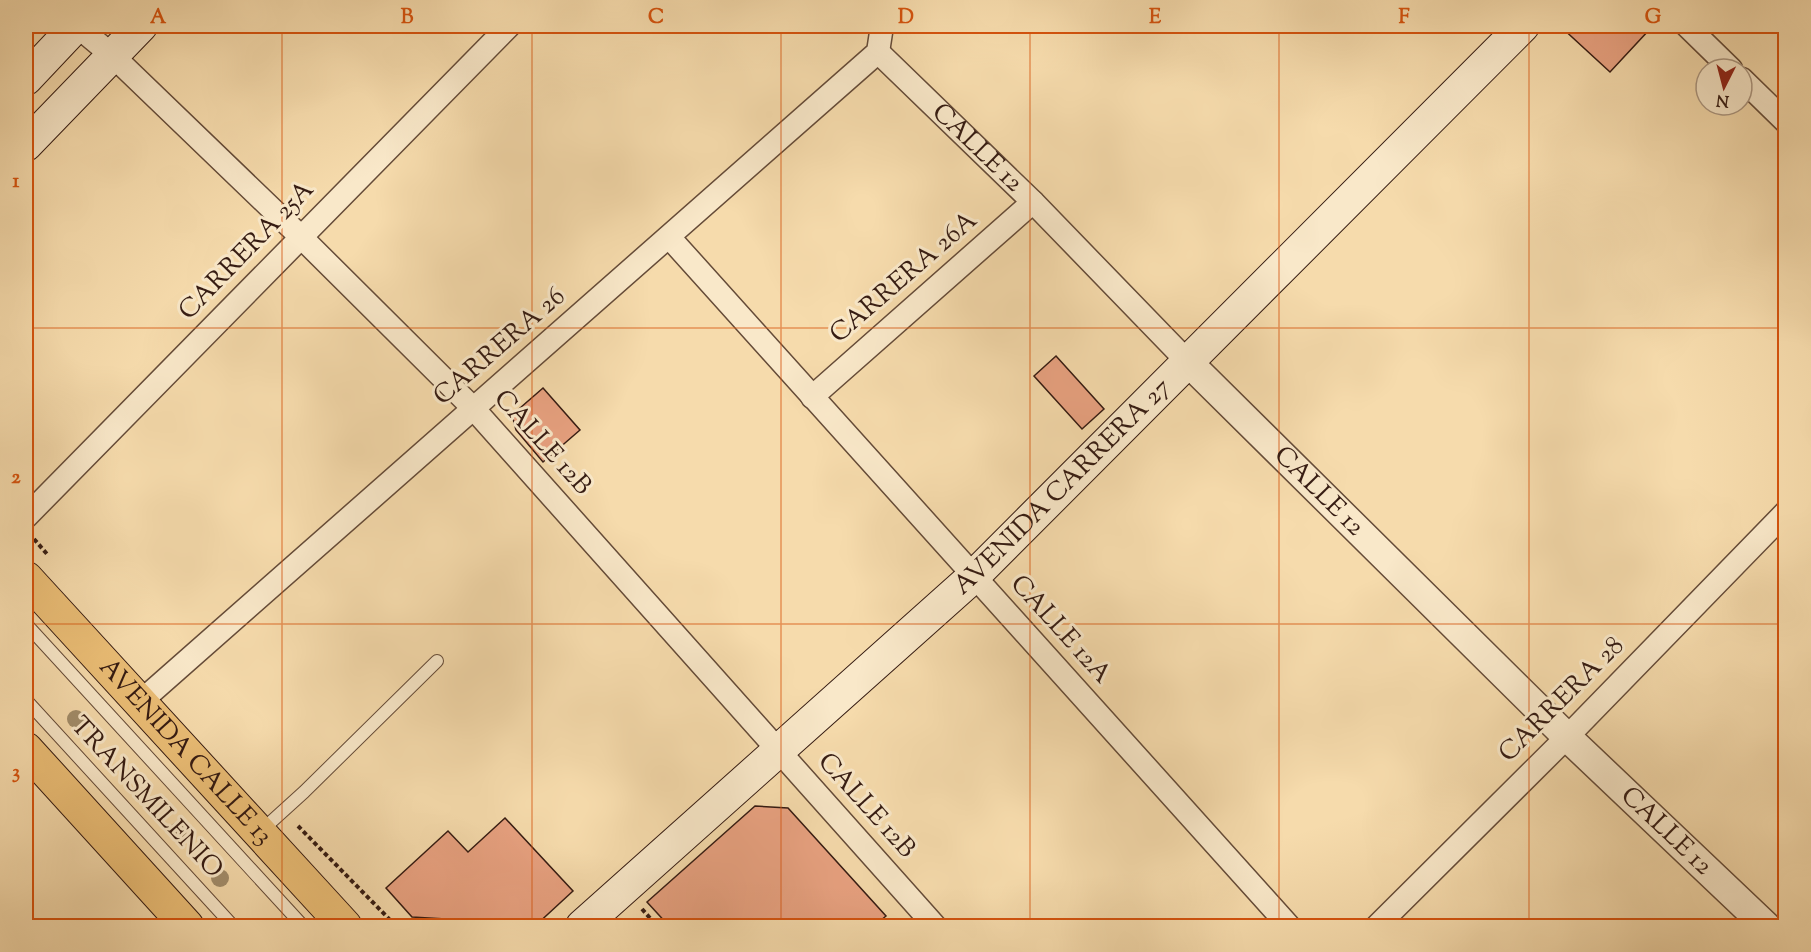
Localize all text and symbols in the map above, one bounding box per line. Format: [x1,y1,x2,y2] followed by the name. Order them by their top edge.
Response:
[150,4,167,33] text: A
[401,4,414,33] text: B
[648,4,664,33] text: C
[898,4,914,33] text: D
[1149,4,1162,33] text: E
[1398,4,1410,33] text: F
[1645,4,1662,33] text: G
[1694,57,1754,117] north arrow
[1715,87,1730,112] text: N
[923,95,1031,201] street label: CALLE 12
[13,168,20,197] text: 1
[171,173,323,329] street label: CARRERA 25A
[822,203,986,353] street label: CARRERA 26A
[426,279,574,415] street label: CARRERA 26
[946,370,1180,604] street label: AVENIDA CARRERA 27
[484,382,600,504] street label: CALLE 12B
[1265,438,1373,545] street label: CALLE 12
[11,464,21,493] text: 2
[1001,567,1119,693] street label: CALLE 12A
[1491,629,1633,771] street label: CARRERA 28
[90,650,281,854] street label: AVENIDA CALLE 13
[61,709,231,887] street label: TRANSMILENIO
[808,745,924,867] street label: CALLE 12B
[12,759,20,788] text: 3
[1612,778,1721,884] street label: CALLE 12

